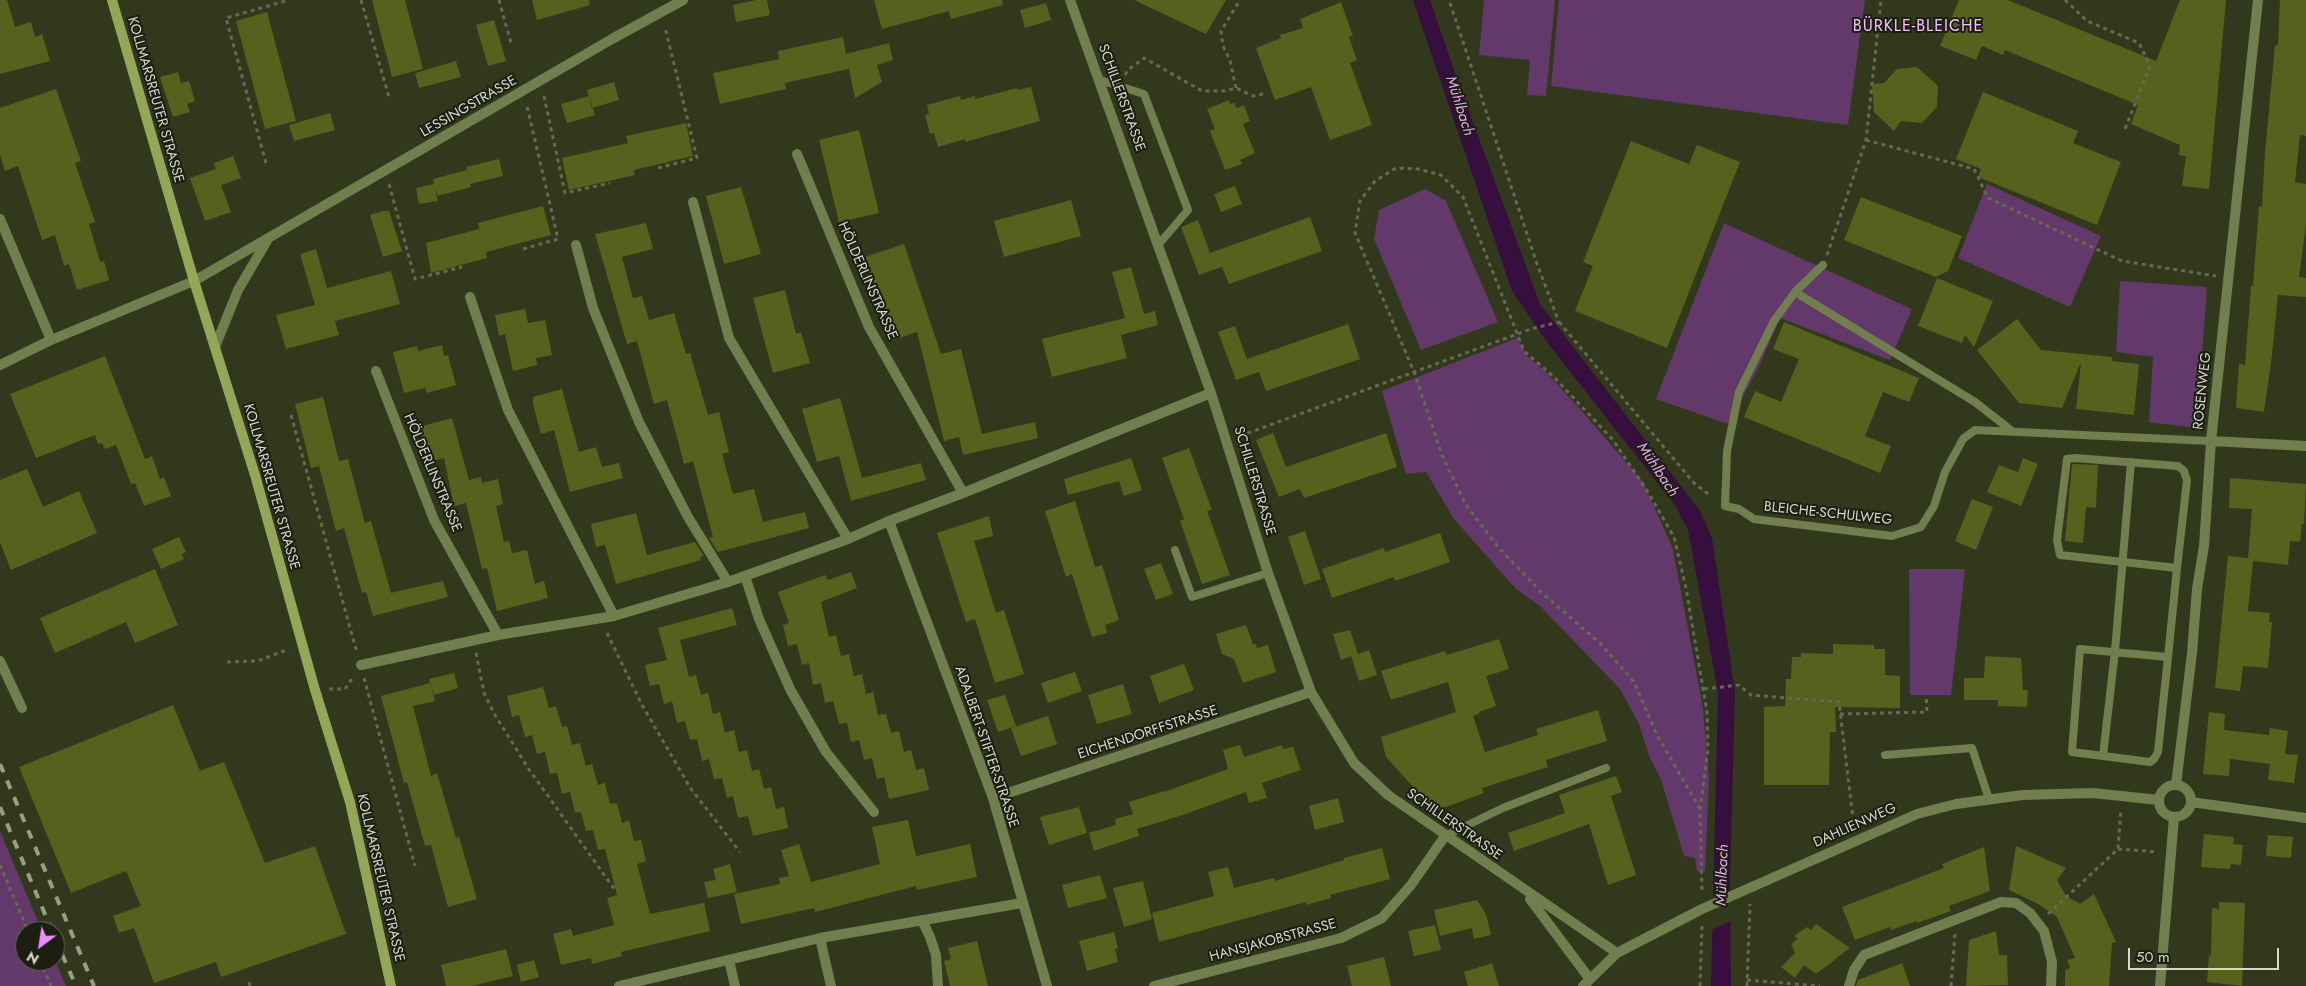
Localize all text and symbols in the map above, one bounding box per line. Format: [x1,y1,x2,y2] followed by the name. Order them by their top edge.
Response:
[123,15,187,185] street label: KOLLMARSREUTER STRASSE
[1851,17,1985,37] district label: BÜRKLE-BLEICHE
[1094,42,1148,154] street label: SCHILLERSTRASSE
[418,73,520,141] street label: LESSINGSTRASSE
[1441,74,1477,138] water label: Mühlbach
[833,219,901,343] street label: HÖLDERLINSTRASSE
[2191,352,2215,430] street label: ROSENWEG
[239,402,303,572] street label: KOLLMARSREUTER STRASSE
[399,411,465,535] street label: HÖLDERLINSTRASSE
[1229,424,1279,538] street label: SCHILLERSTRASSE
[1632,439,1682,501] water label: Mühlbach
[1763,499,1893,529] street label: BLEICHE-SCHULWEG
[950,664,1022,830] street label: ADALBERT-STIFTER-STRASSE
[1076,702,1220,764] street label: EICHENDORFFSTRASSE
[1403,786,1505,864] street label: SCHILLERSTRASSE
[352,792,408,964] street label: KOLLMARSREUTER STRASSE
[1811,800,1899,852] street label: DAHLIENWEG
[1713,844,1733,906] water label: Mühlbach
[1208,916,1338,966] street label: HANSJAKOBSTRASSE
[15,921,65,971] north arrow
[2131,938,2282,970] scale bar
[2136,946,2170,968] text: 50 m
[23,947,43,969] text: N

